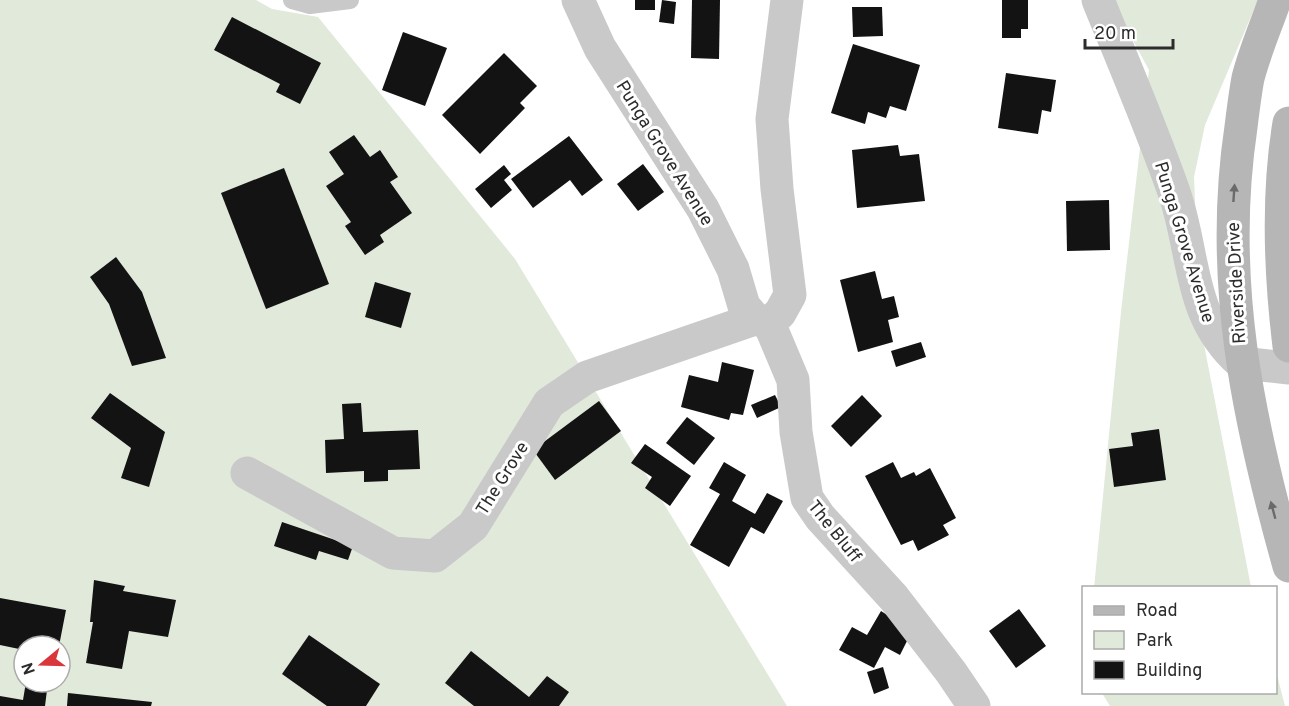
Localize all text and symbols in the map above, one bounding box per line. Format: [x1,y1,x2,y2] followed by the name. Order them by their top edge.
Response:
[1085,12,1174,50] scale bar
[1094,23,1136,46] text: 20 m
[610,77,718,231] street label: Punga Grove Avenue
[1148,159,1219,326] street label: Punga Grove Avenue
[1230,183,1239,202] one-way arrow
[1223,221,1252,344] street label: Riverside Drive
[472,438,535,520] street label: The Grove
[802,496,866,568] street label: The Bluff
[1268,501,1277,519] one-way arrow
[1082,586,1277,694] legend
[1136,600,1178,623] text: Road
[1136,630,1173,653] text: Park
[12,634,72,694] north arrow
[18,660,41,677] text: N
[1136,660,1202,683] text: Building

